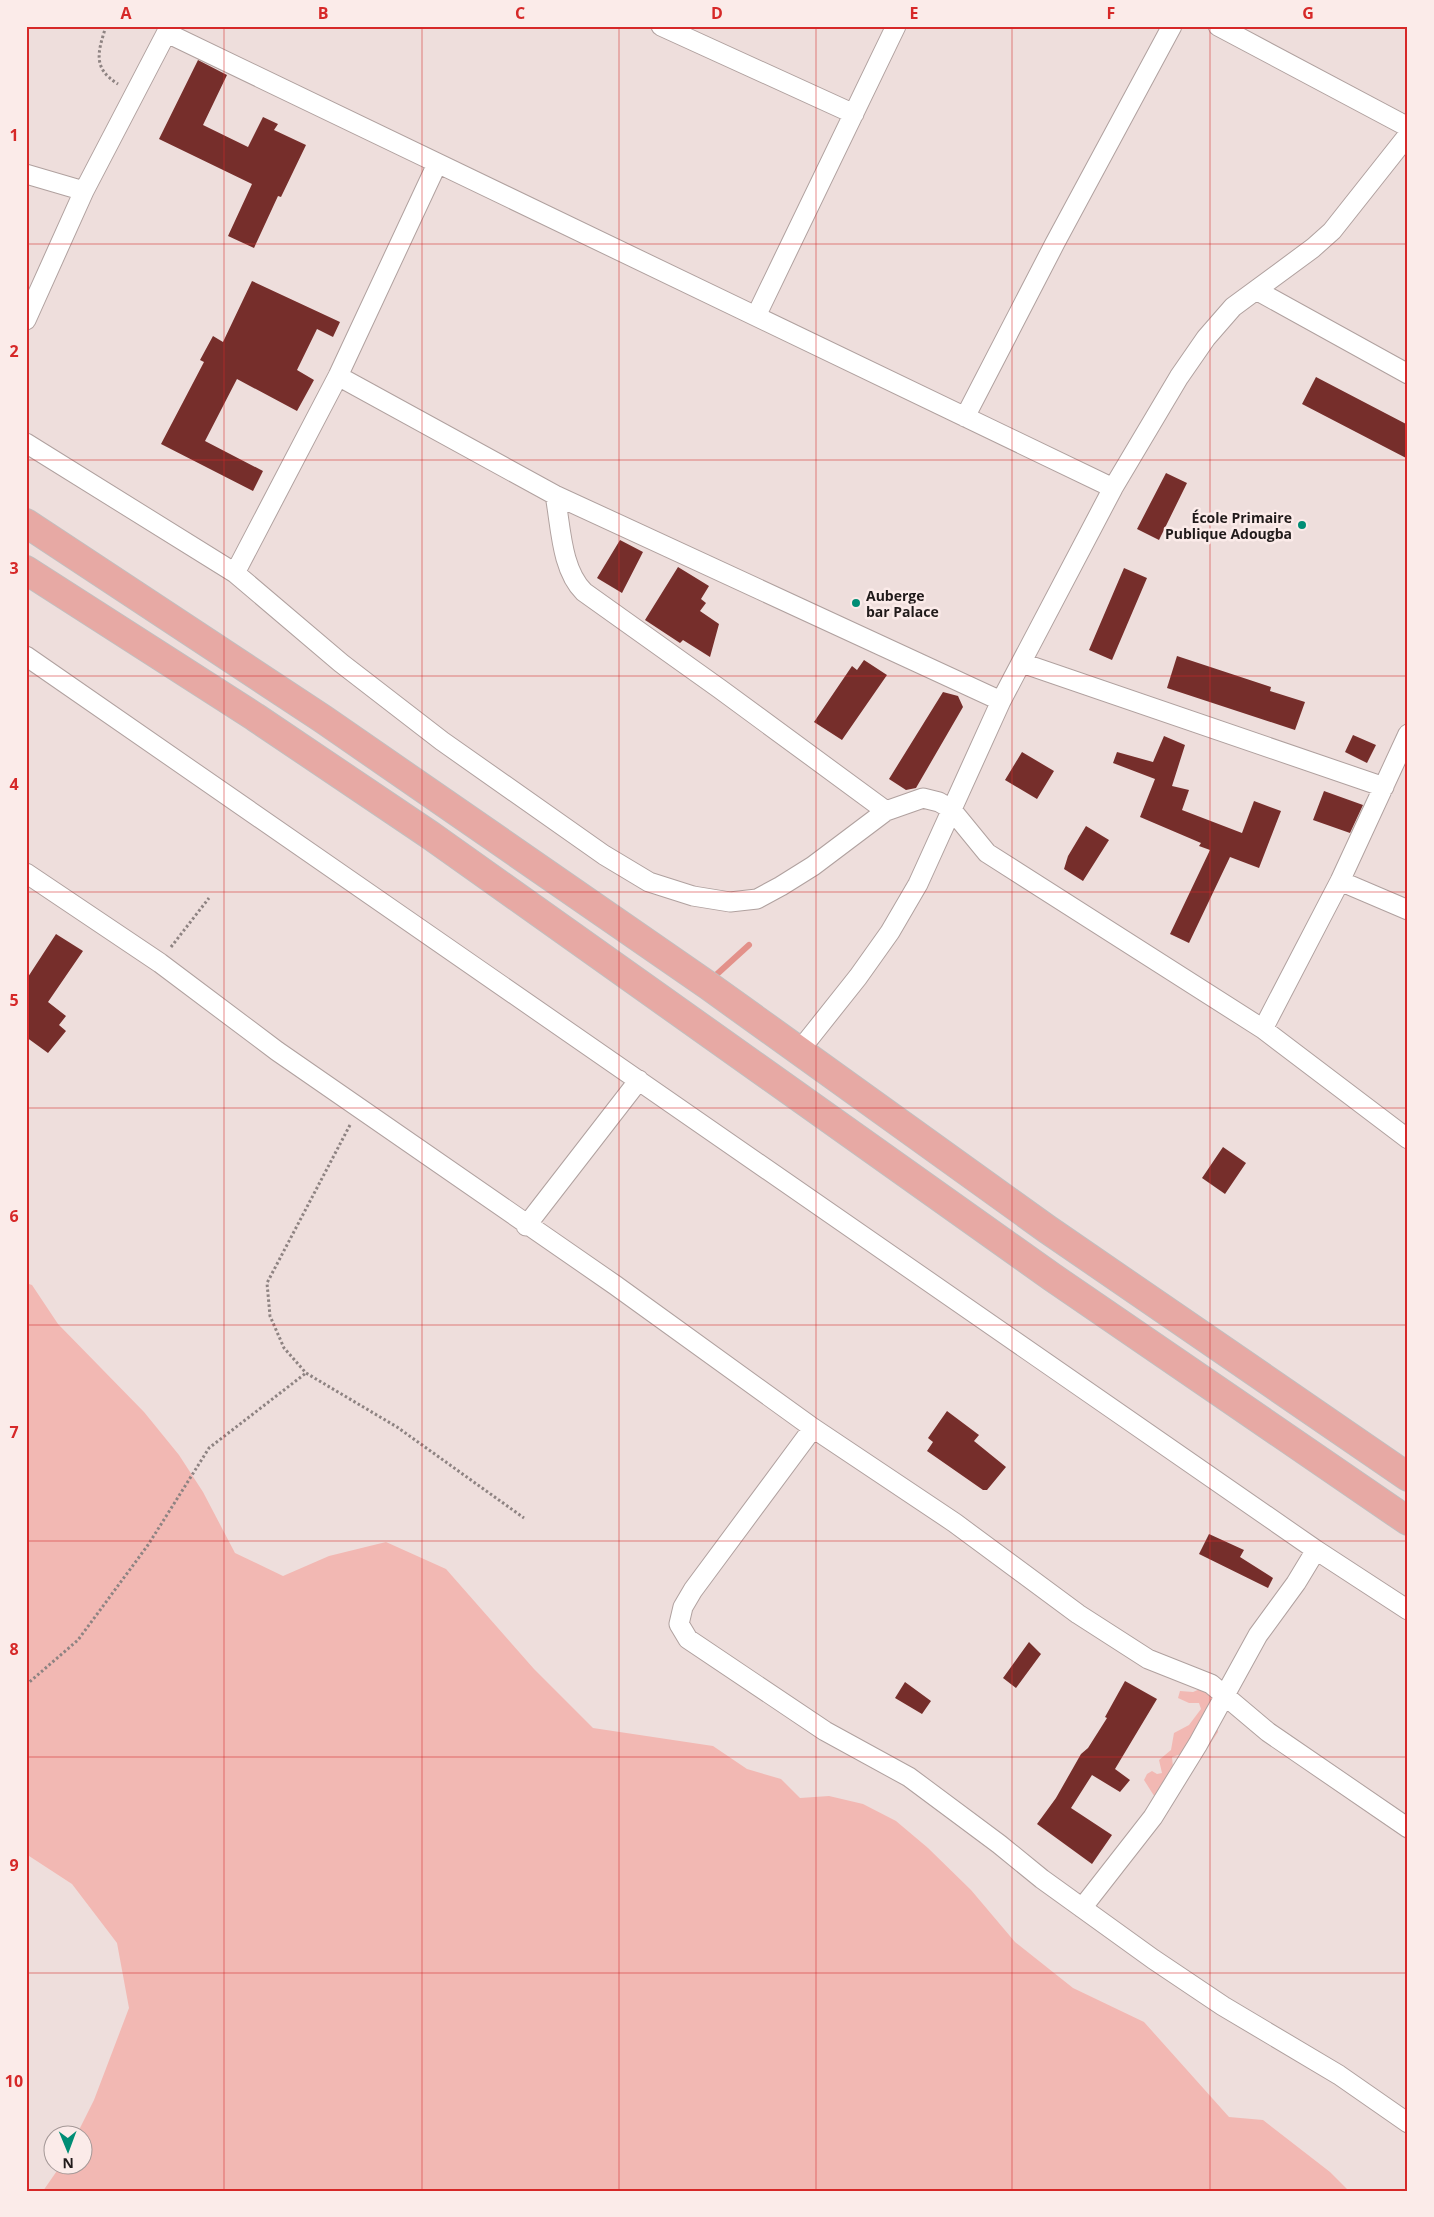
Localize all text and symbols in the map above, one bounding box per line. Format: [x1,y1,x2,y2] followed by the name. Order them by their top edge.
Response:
[120,2,132,24] text: A
[318,2,328,24] text: B
[515,2,525,24] text: C
[711,2,723,24] text: D
[910,2,919,24] text: E
[1107,2,1115,24] text: F
[1302,2,1314,24] text: G
[9,124,19,146] text: 1
[9,340,19,362] text: 2
[1165,508,1292,543] place label: École Primaire Publique Adougba
[1296,519,1308,531] marker: École Primaire Publique Adougba
[9,557,19,579] text: 3
[866,586,939,621] place label: Auberge bar Palace
[850,597,862,609] marker: Auberge bar Palace
[9,773,19,795] text: 4
[9,989,19,1011] text: 5
[9,1205,19,1227] text: 6
[9,1421,19,1443] text: 7
[9,1638,19,1660] text: 8
[9,1854,19,1876] text: 9
[5,2070,23,2092] text: 10
[42,2124,92,2174] north arrow
[62,2154,74,2173] text: N

